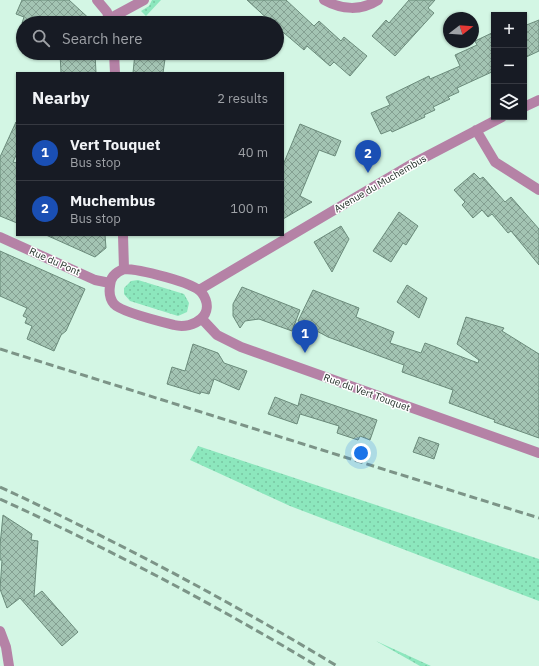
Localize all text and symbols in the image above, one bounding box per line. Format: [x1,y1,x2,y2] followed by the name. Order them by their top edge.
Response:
[443,12,479,48] north arrow
[491,12,527,120] map controls
[491,12,527,48] button: +
[16,16,284,60] search box
[30,27,52,49] icon: search
[62,29,142,48] text: Search here
[491,48,527,84] button: −
[491,84,527,120] button: layers
[32,87,90,109] text: Nearby
[217,90,268,107] text: 2 results
[70,135,160,154] text: Vert Touquet
[355,140,381,173] pin: 2
[41,144,49,161] text: 1
[238,144,268,161] text: 40 m
[332,152,429,215] street label: Avenue du Muchembus
[70,154,121,171] text: Bus stop
[70,191,155,210] text: Muchembus
[41,200,49,217] text: 2
[230,200,268,217] text: 100 m
[70,210,121,227] text: Bus stop
[27,244,83,279] street label: Rue du Pont
[292,320,318,353] pin: 1
[322,371,412,414] street label: Rue du Vert Touquet
[351,443,371,463] your location

